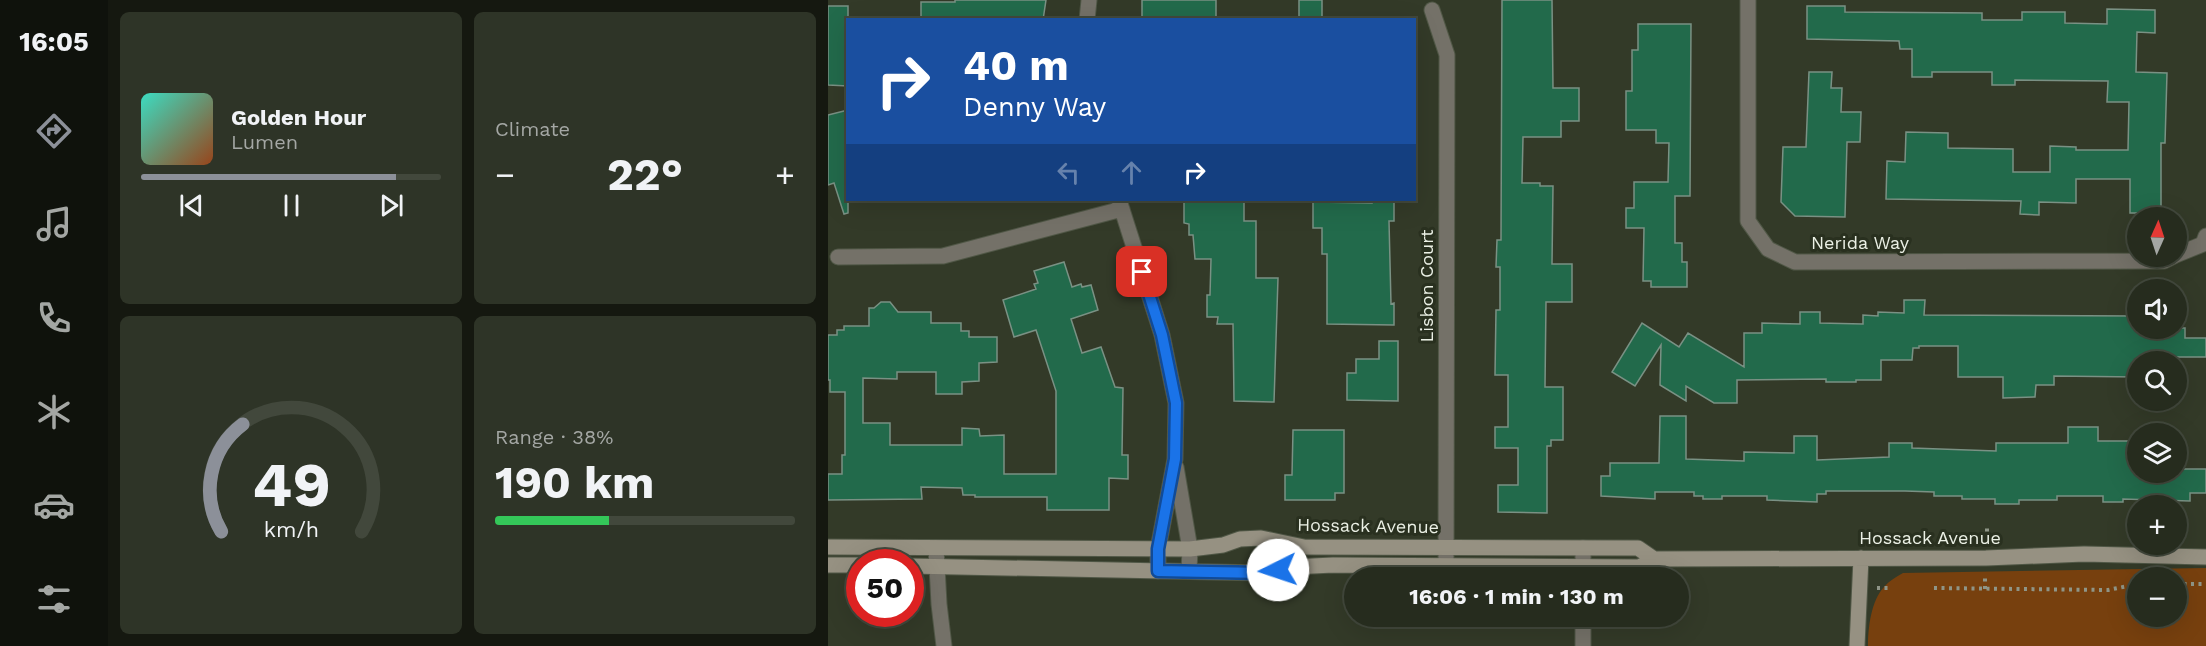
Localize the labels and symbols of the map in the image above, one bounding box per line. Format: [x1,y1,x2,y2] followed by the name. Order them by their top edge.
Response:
[2127,207,2187,267] north arrow
[1416,229,1437,343] street label: Lisbon Court
[1811,232,1910,253] street label: Nerida Way
[1116,246,1167,297] pin
[1297,514,1439,537] street label: Hossack Avenue
[1859,527,2001,548] street label: Hossack Avenue
[1246,538,1310,602] position arrow
[846,549,924,627] speed limit sign: 50

